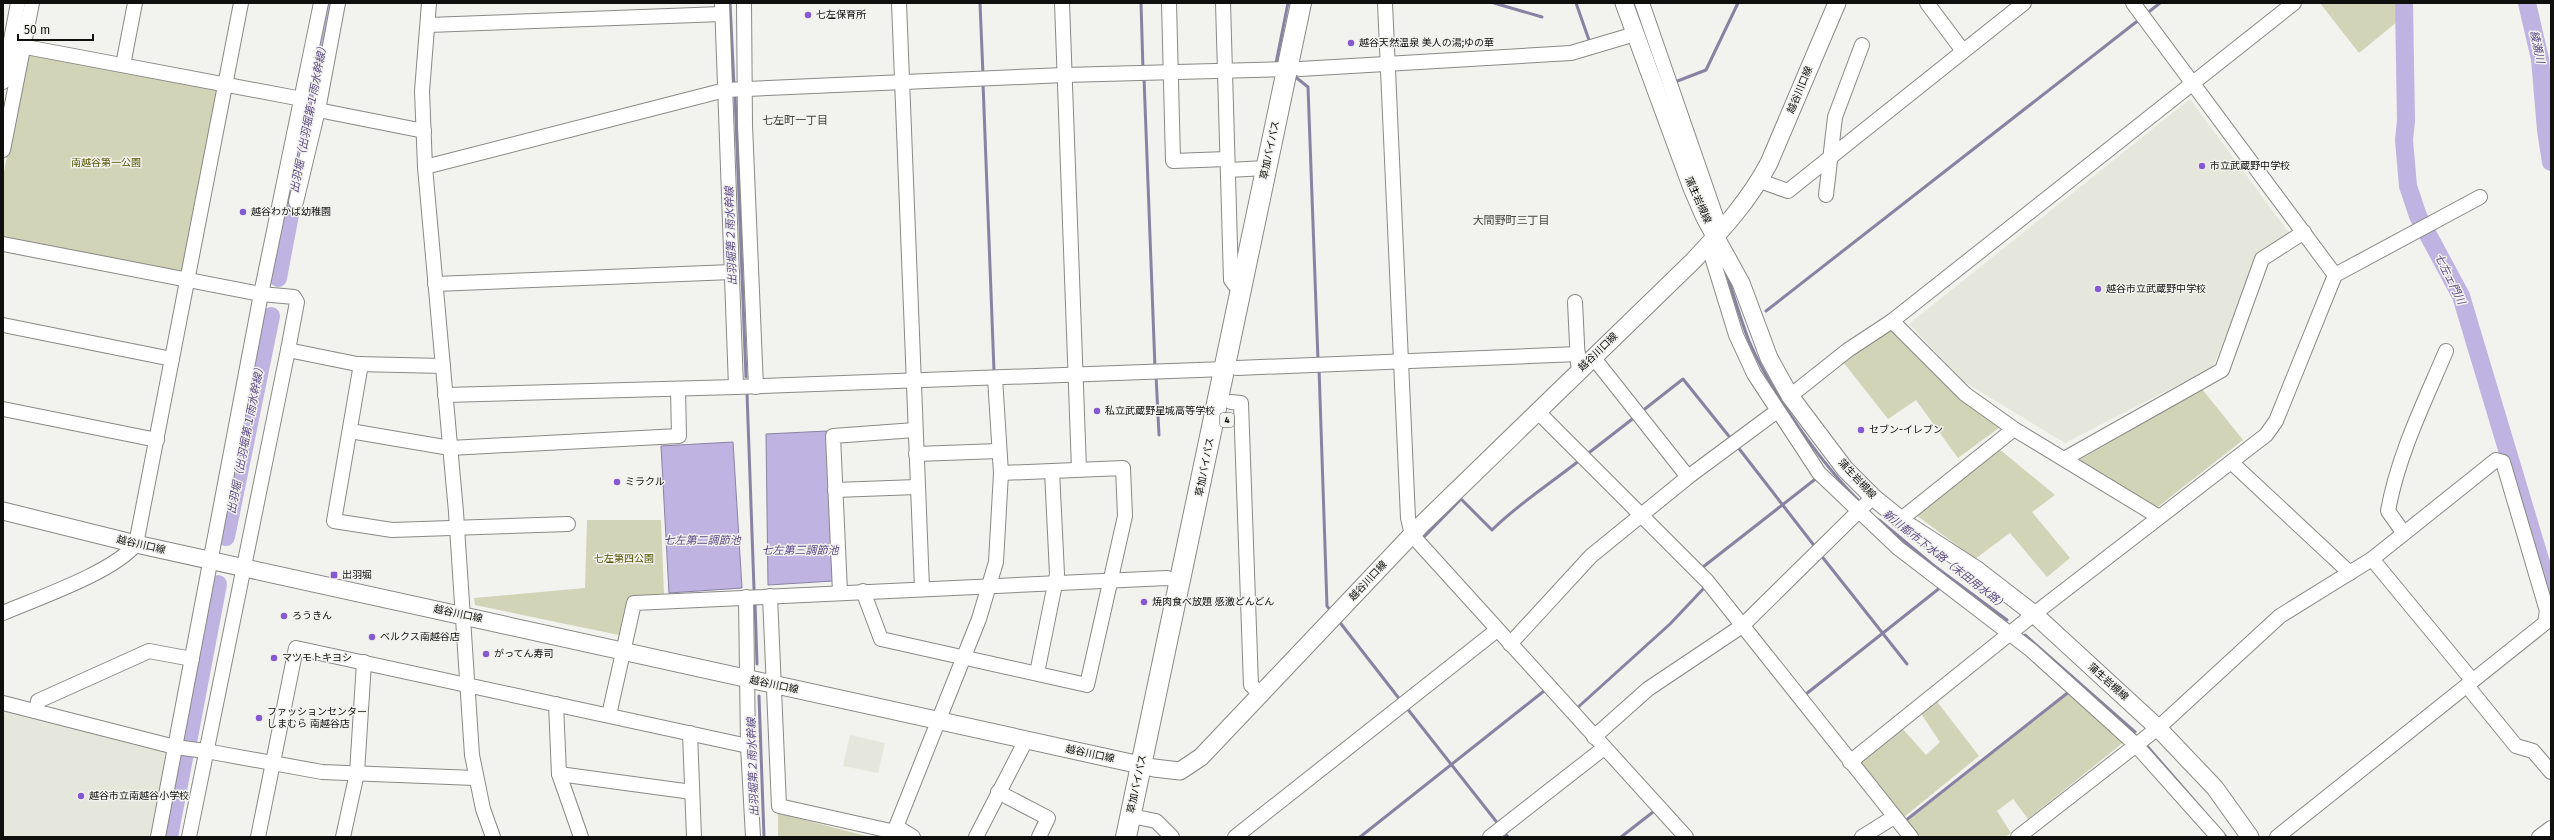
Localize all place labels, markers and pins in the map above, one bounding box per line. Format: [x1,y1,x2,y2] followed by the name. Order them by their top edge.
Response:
[816,9,866,21] place label: 七左保育所
[803,10,813,20] marker: 七左保育所
[1359,37,1494,49] place label: 越谷天然温泉 美人の湯;ゆの華
[1346,38,1356,48] marker: 越谷天然温泉 美人の湯;ゆの華
[2210,160,2290,172] place label: 市立武蔵野中学校
[2197,161,2207,171] marker: 市立武蔵野中学校
[251,206,331,218] place label: 越谷わかば幼稚園
[238,207,248,217] marker: 越谷わかば幼稚園
[2106,283,2206,295] place label: 越谷市立武蔵野中学校
[2093,284,2103,294] marker: 越谷市立武蔵野中学校
[1105,405,1215,417] place label: 私立武蔵野星城高等学校
[1092,406,1102,416] marker: 私立武蔵野星城高等学校
[1869,424,1943,436] place label: セブン-イレブン
[1856,425,1866,435] marker: セブン-イレブン
[625,476,665,488] place label: ミラクル
[612,477,622,487] marker: ミラクル
[342,569,372,581] place label: 出羽堀
[329,570,339,580] marker: 出羽堀
[1152,596,1274,608] place label: 焼肉食べ放題 感激どんどん
[1139,597,1149,607] marker: 焼肉食べ放題 感激どんどん
[292,610,332,622] place label: ろうきん
[279,611,289,621] marker: ろうきん
[380,631,460,643] place label: ベルクス南越谷店
[367,632,377,642] marker: ベルクス南越谷店
[494,648,554,660] place label: がってん寿司
[481,649,491,659] marker: がってん寿司
[282,652,352,664] place label: マツモトキヨシ
[269,653,279,663] marker: マツモトキヨシ
[267,706,367,730] place label: ファッションセンター しまむら 南越谷店
[254,713,264,723] marker: ファッションセンター しまむら 南越谷店
[89,790,189,802] place label: 越谷市立南越谷小学校
[76,791,86,801] marker: 越谷市立南越谷小学校

